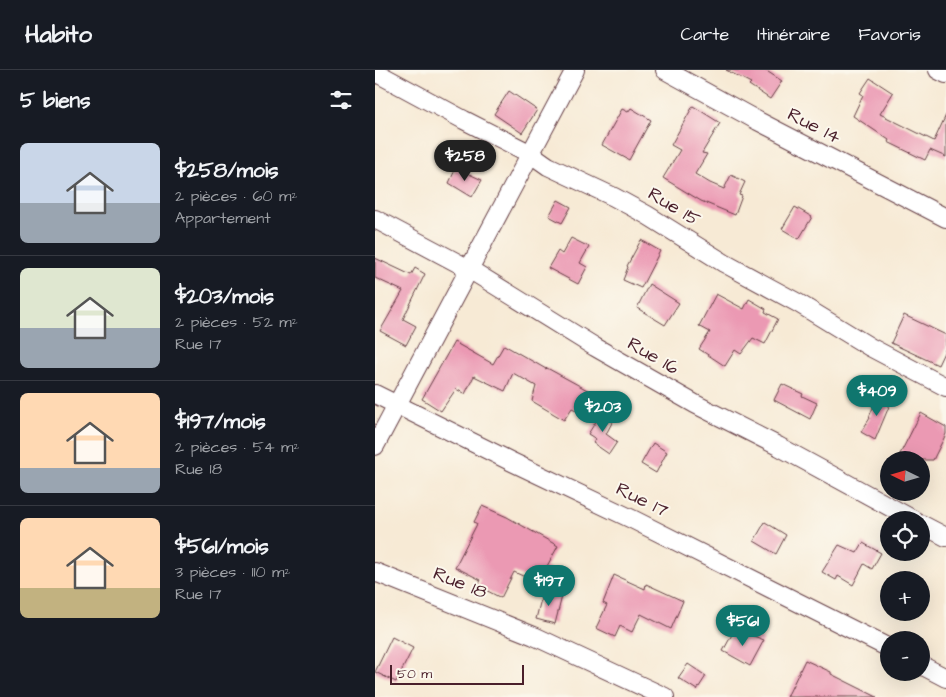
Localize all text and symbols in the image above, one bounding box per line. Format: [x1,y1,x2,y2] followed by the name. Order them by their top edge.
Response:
[25,18,92,52] text: Habito
[680,22,729,47] text: Carte
[757,22,830,47] text: Itinéraire
[858,22,921,47] text: Favoris
[20,86,91,115] text: 5 biens
[327,86,355,114] icon: filters
[783,101,845,151] street label: Rue 14
[435,140,495,182] pin: $258
[445,145,485,167] text: $258
[175,156,279,185] text: $258/mois
[60,163,120,223] icon: home
[643,181,706,234] street label: Rue 15
[175,185,297,207] text: 2 pièces · 60 m²
[175,207,271,229] text: Appartement
[175,282,274,311] text: $203/mois
[60,288,120,348] icon: home
[175,311,298,333] text: 2 pièces · 52 m²
[622,330,684,382] street label: Rue 16
[175,333,221,355] text: Rue 17
[847,374,907,417] pin: $409
[858,380,897,402] text: $409
[573,390,633,433] pin: $203
[585,396,621,418] text: $203
[175,407,266,436] text: $197/mois
[60,413,120,473] icon: home
[175,436,300,458] text: 2 pièces · 54 m²
[880,451,930,501] north arrow
[880,451,930,681] map controls
[175,458,222,480] text: Rue 18
[611,476,673,524] street label: Rue 17
[880,511,930,561] button: locate
[175,532,269,561] text: $561/mois
[60,538,120,598] icon: home
[429,560,491,606] street label: Rue 18
[175,561,290,583] text: 3 pièces · 110 m²
[519,564,579,607] pin: $197
[534,570,564,592] text: $197
[880,571,930,621] button: +
[175,583,221,605] text: Rue 17
[713,604,773,647] pin: $561
[727,610,759,632] text: $561
[880,631,930,681] button: −
[390,662,524,685] scale bar
[397,664,432,684] text: 50 m

